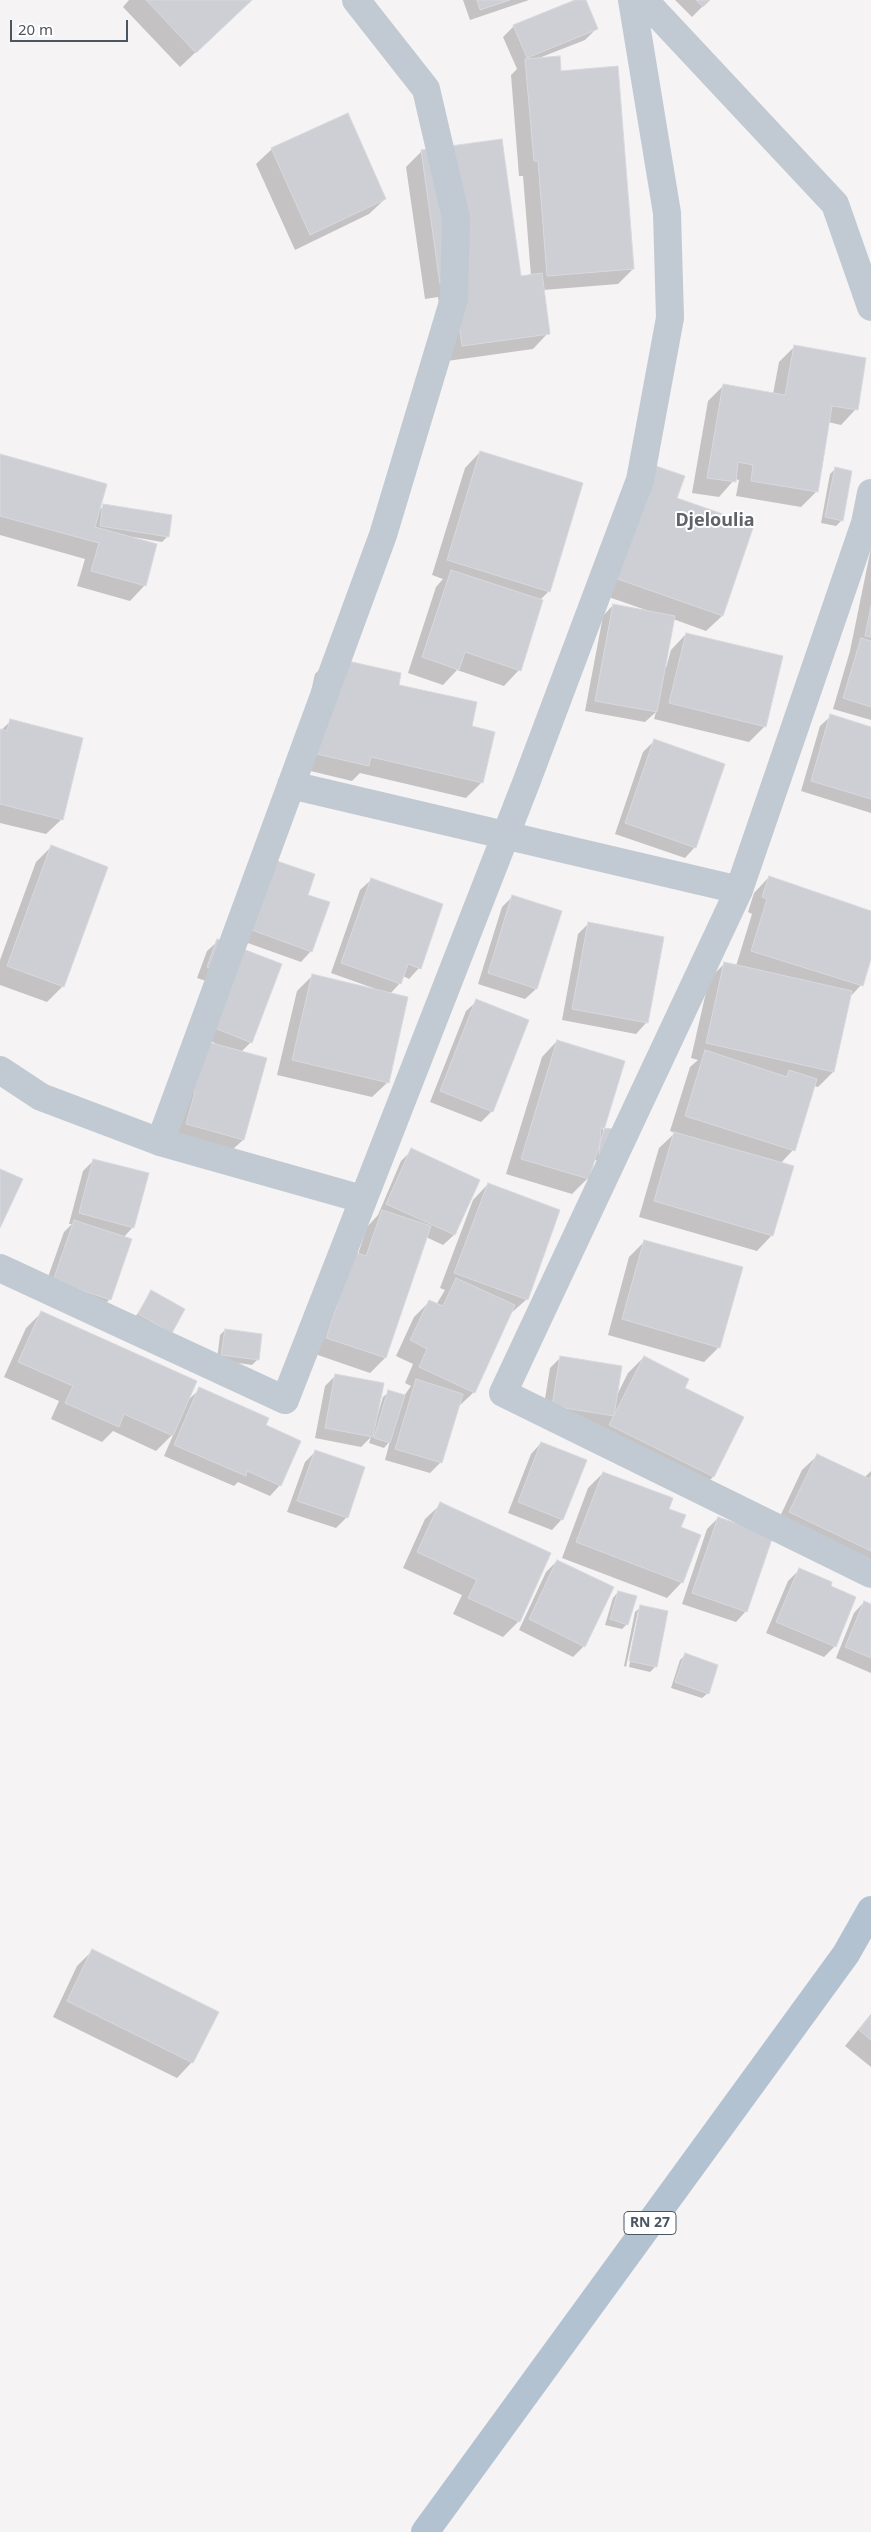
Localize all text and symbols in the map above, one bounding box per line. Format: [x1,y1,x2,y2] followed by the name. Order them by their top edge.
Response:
[12,10,130,42] scale bar
[18,19,53,39] text: 20 m
[675,510,755,532] district label: Djeloulia
[624,2212,676,2234] road number: RN 27

